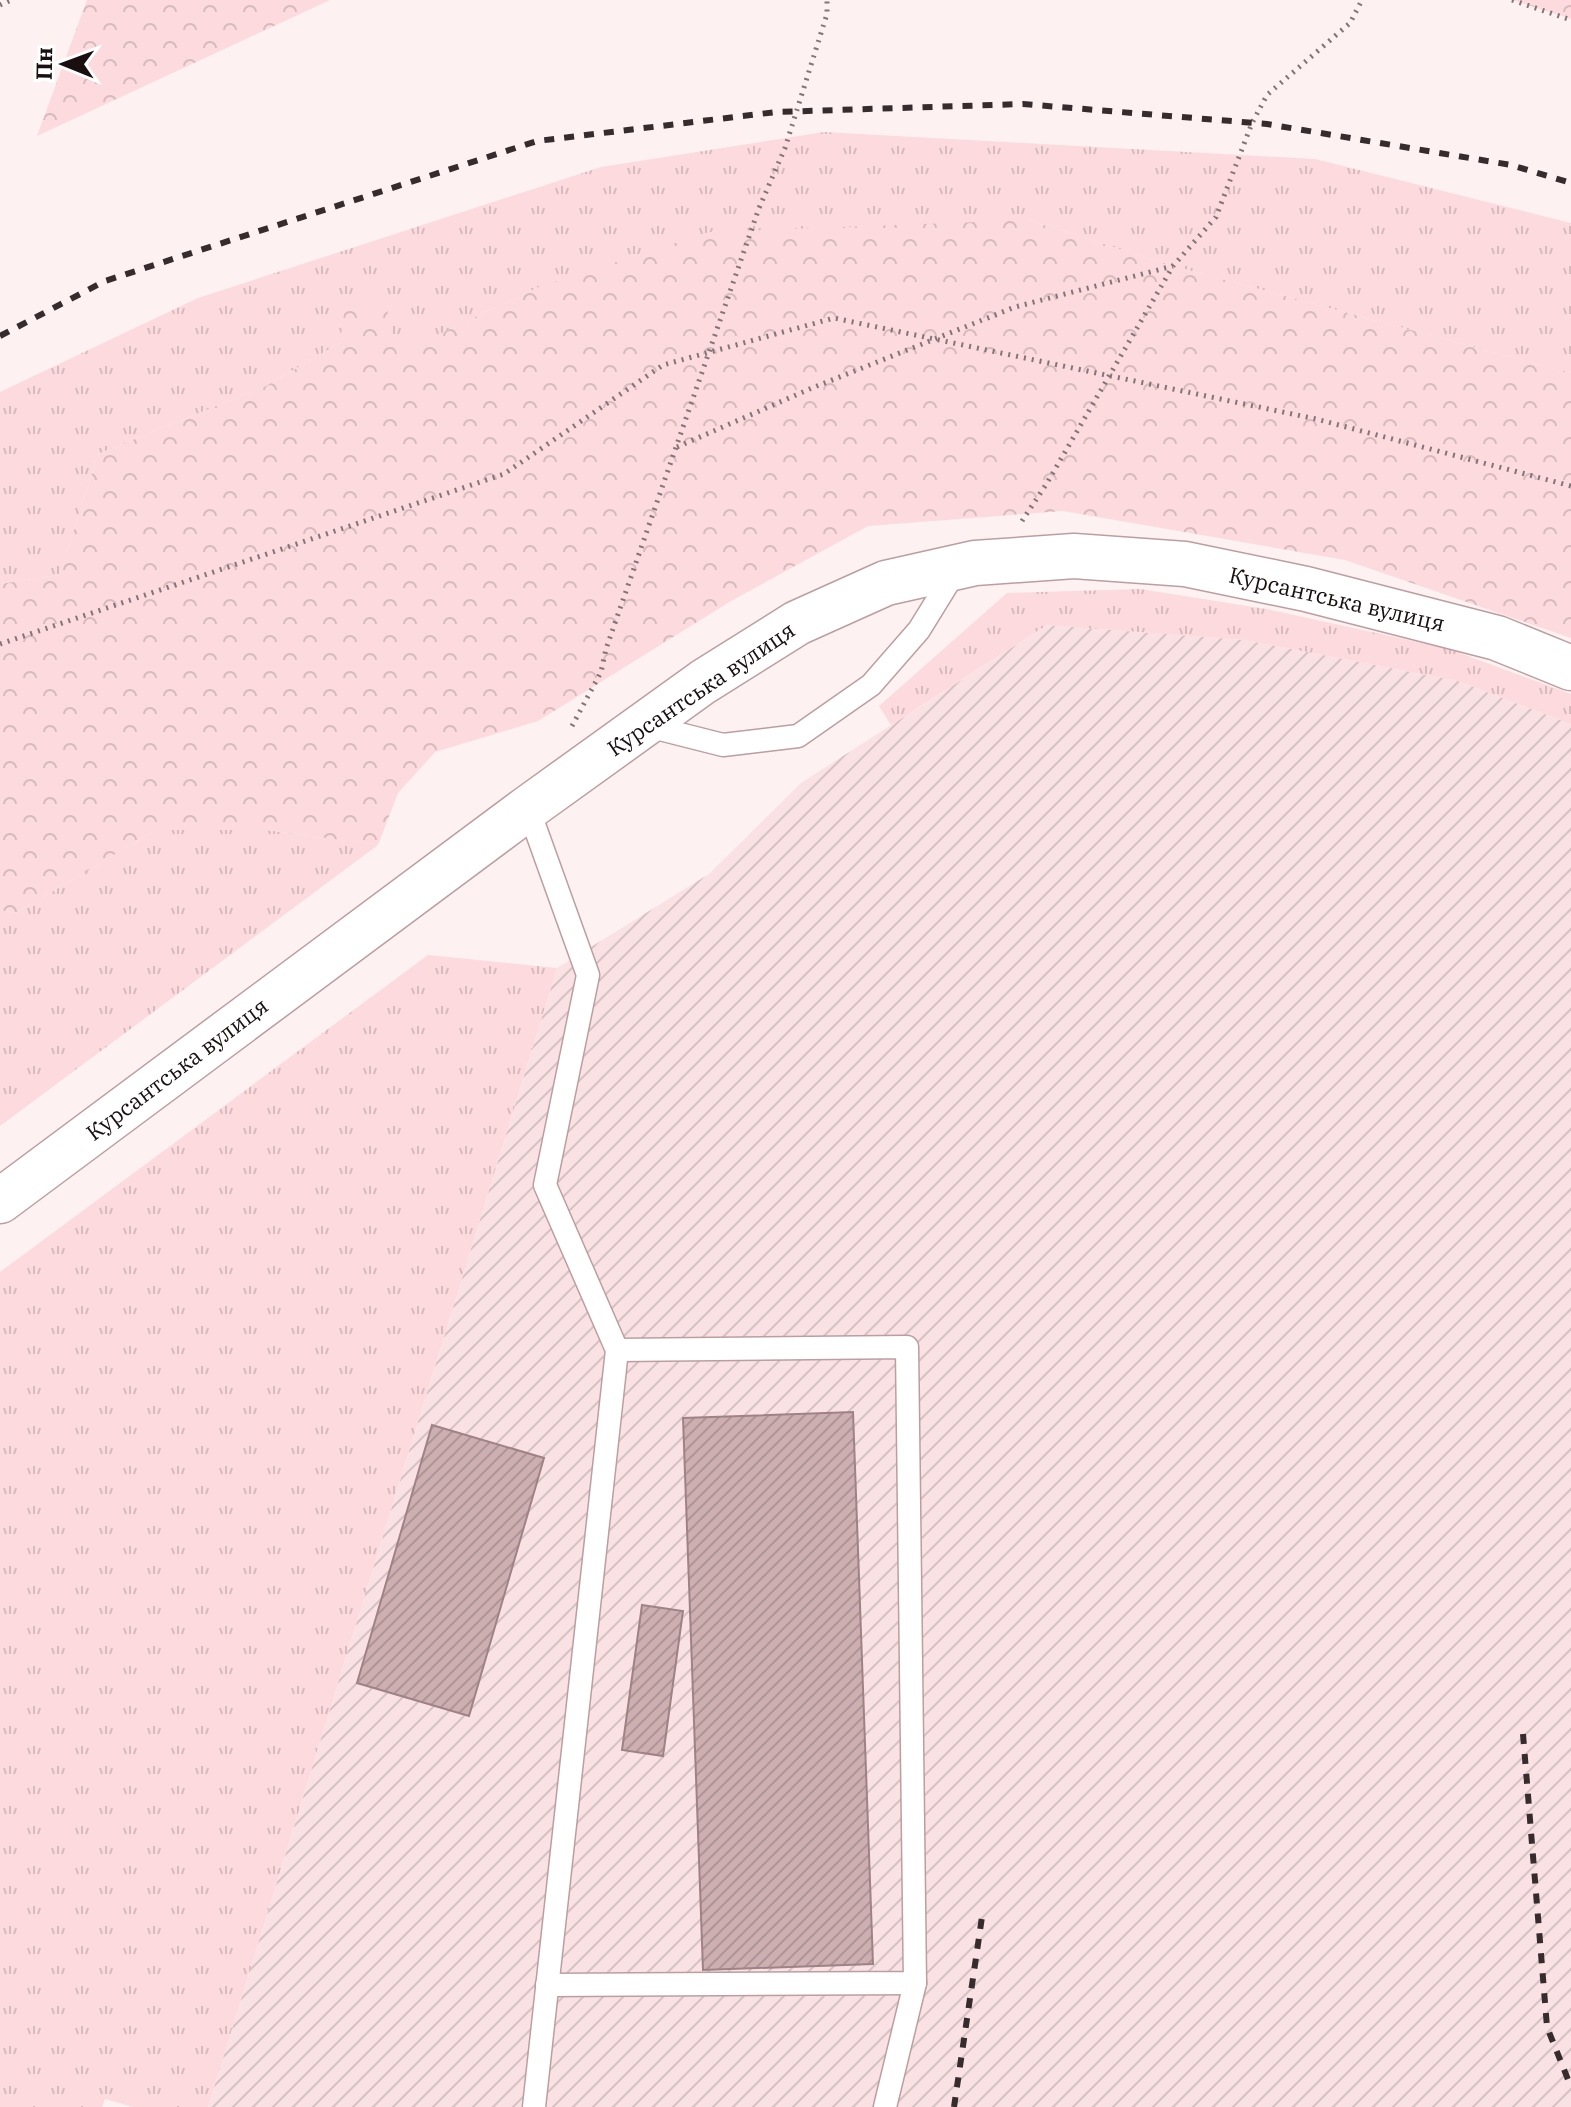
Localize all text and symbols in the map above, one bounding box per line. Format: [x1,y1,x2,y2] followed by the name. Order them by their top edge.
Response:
[24,24,104,104] north arrow
[29,47,58,80] text: Пн
[1226,560,1448,637] street label: Курсантська вулиця
[601,615,800,762] street label: Курсантська вулиця
[80,991,273,1146] street label: Курсантська вулиця

